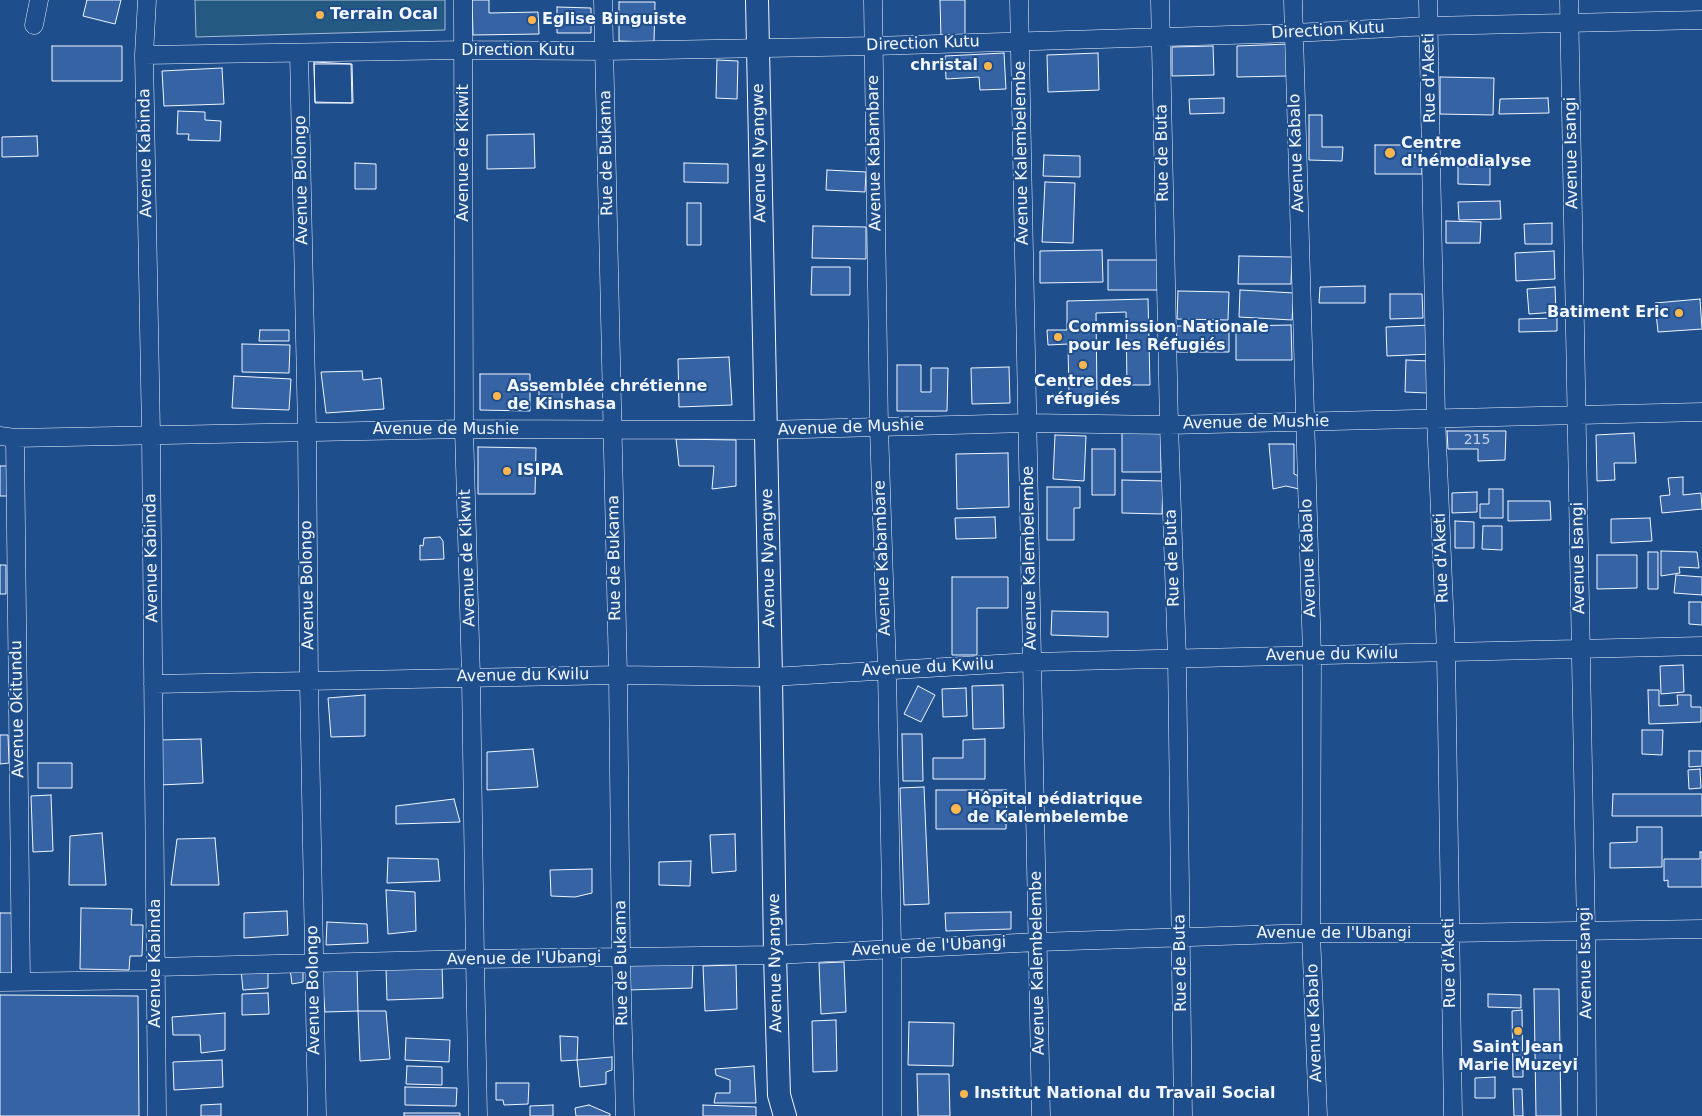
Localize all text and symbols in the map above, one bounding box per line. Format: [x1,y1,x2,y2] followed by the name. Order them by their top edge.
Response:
[330,5,438,25] place label: Terrain Ocal
[314,9,326,21] marker: Terrain Ocal
[542,10,687,30] place label: Eglise Binguiste
[526,14,538,26] marker: Eglise Binguiste
[1271,18,1385,44] street label: Direction Kutu
[866,32,980,56] street label: Direction Kutu
[1420,33,1440,123] street label: Rue d'Aketi
[461,41,575,61] street label: Direction Kutu
[910,56,978,76] place label: christal
[982,60,994,72] marker: christal
[1011,61,1033,245] street label: Avenue Kalembelembe
[864,75,886,231] street label: Avenue Kabambare
[749,83,771,223] street label: Avenue Nyangwe
[454,84,474,222] street label: Avenue de Kikwit
[135,88,157,218] street label: Avenue Kabinda
[596,90,618,216] street label: Rue de Bukama
[1285,93,1309,213] street label: Avenue Kabalo
[1561,97,1583,209] street label: Avenue Isangi
[1153,104,1173,202] street label: Rue de Buta
[291,115,313,245] street label: Avenue Bolongo
[1401,134,1531,172] place label: Centre d'hémodialyse
[1383,146,1397,160] marker: Centre d'hémodialyse
[1547,303,1669,323] place label: Batiment Eric
[1673,307,1685,319] marker: Batiment Eric
[1068,318,1269,356] place label: Commission Nationale pour les Réfugiés
[1052,331,1064,343] marker: Commission Nationale pour les Réfugiés
[1077,359,1089,371] marker: Centre des réfugiés
[1034,372,1132,410] place label: Centre des réfugiés
[507,377,707,415] place label: Assemblée chrétienne de Kinshasa
[491,390,503,402] marker: Assemblée chrétienne de Kinshasa
[1183,412,1329,434] street label: Avenue de Mushie
[778,416,924,440] street label: Avenue de Mushie
[373,420,519,440] street label: Avenue de Mushie
[1464,432,1490,448] house number: 215
[517,461,563,481] place label: ISIPA
[501,465,513,477] marker: ISIPA
[1019,466,1041,650] street label: Avenue Kalembelembe
[871,480,895,636] street label: Avenue Kabambare
[758,488,780,628] street label: Avenue Nyangwe
[456,489,480,627] street label: Avenue de Kikwit
[141,493,163,623] street label: Avenue Kabinda
[604,495,626,621] street label: Rue de Bukama
[1297,498,1321,618] street label: Avenue Kabalo
[1568,502,1590,614] street label: Avenue Isangi
[1162,509,1184,607] street label: Rue de Buta
[1431,513,1453,603] street label: Rue d'Aketi
[297,520,319,650] street label: Avenue Bolongo
[7,640,29,778] street label: Avenue Okitundu
[1266,644,1398,666] street label: Avenue du Kwilu
[861,655,995,681] street label: Avenue du Kwilu
[457,665,589,687] street label: Avenue du Kwilu
[967,790,1143,828] place label: Hôpital pédiatrique de Kalembelembe
[949,802,963,816] marker: Hôpital pédiatrique de Kalembelembe
[1027,871,1049,1055] street label: Avenue Kalembelembe
[765,893,787,1033] street label: Avenue Nyangwe
[146,898,166,1028] street label: Avenue Kabinda
[611,900,633,1026] street label: Rue de Bukama
[1575,907,1597,1019] street label: Avenue Isangi
[1171,914,1191,1012] street label: Rue de Buta
[1440,918,1460,1008] street label: Rue d'Aketi
[1257,924,1411,944] street label: Avenue de l'Ubangi
[303,925,325,1055] street label: Avenue Bolongo
[851,933,1007,961] street label: Avenue de l'Ubangi
[446,948,602,970] street label: Avenue de l'Ubangi
[1303,963,1327,1083] street label: Avenue Kabalo
[1512,1025,1524,1037] marker: Saint Jean Marie Muzeyi
[1458,1038,1578,1076] place label: Saint Jean Marie Muzeyi
[974,1084,1276,1104] place label: Institut National du Travail Social
[958,1088,970,1100] marker: Institut National du Travail Social

